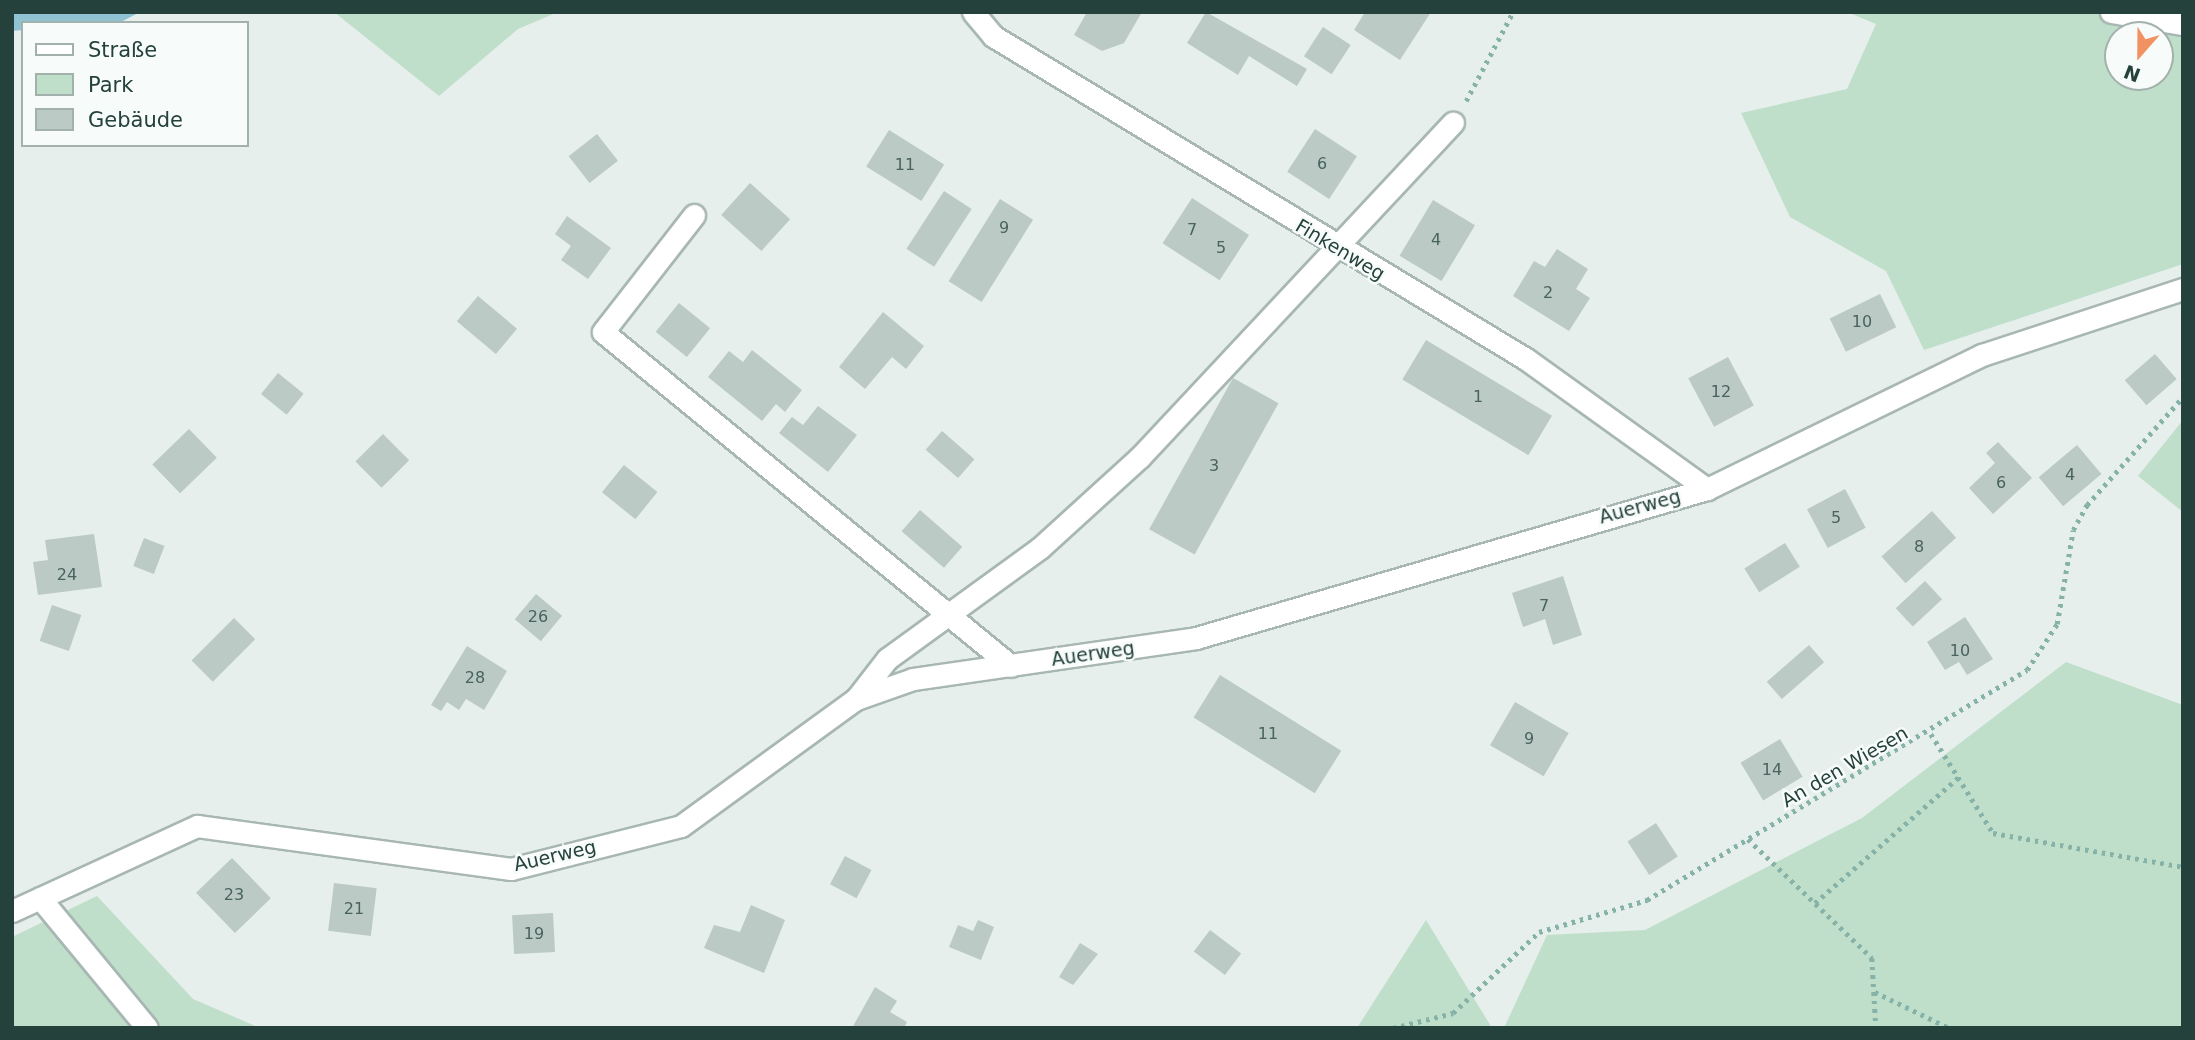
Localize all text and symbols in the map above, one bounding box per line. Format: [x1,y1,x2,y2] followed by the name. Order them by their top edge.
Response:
[21,21,248,147] legend
[2104,21,2174,91] north arrow
[88,38,157,62] text: Straße
[2121,61,2144,87] text: N
[88,73,133,97] text: Park
[88,108,183,132] text: Gebäude
[1317,154,1327,174] house number: 6
[895,155,915,175] house number: 11
[1291,214,1389,286] street label: Finkenweg
[999,218,1009,238] house number: 9
[1187,220,1197,240] house number: 7
[1431,230,1441,250] house number: 4
[1216,238,1226,258] house number: 5
[1543,283,1553,303] house number: 2
[1852,312,1872,332] house number: 10
[1711,382,1731,402] house number: 12
[1473,387,1483,407] house number: 1
[1209,456,1219,476] house number: 3
[2065,465,2075,485] house number: 4
[1996,473,2006,493] house number: 6
[1597,485,1683,529] street label: Auerweg
[1831,508,1841,528] house number: 5
[1914,537,1924,557] house number: 8
[57,565,77,585] house number: 24
[1539,596,1549,616] house number: 7
[528,607,548,627] house number: 26
[1050,637,1136,671] street label: Auerweg
[1950,641,1970,661] house number: 10
[465,668,485,688] house number: 28
[1778,722,1912,812] street label: An den Wiesen
[1258,724,1278,744] house number: 11
[1524,729,1534,749] house number: 9
[1762,760,1782,780] house number: 14
[512,835,598,877] street label: Auerweg
[224,885,244,905] house number: 23
[344,899,364,919] house number: 21
[524,924,544,944] house number: 19

